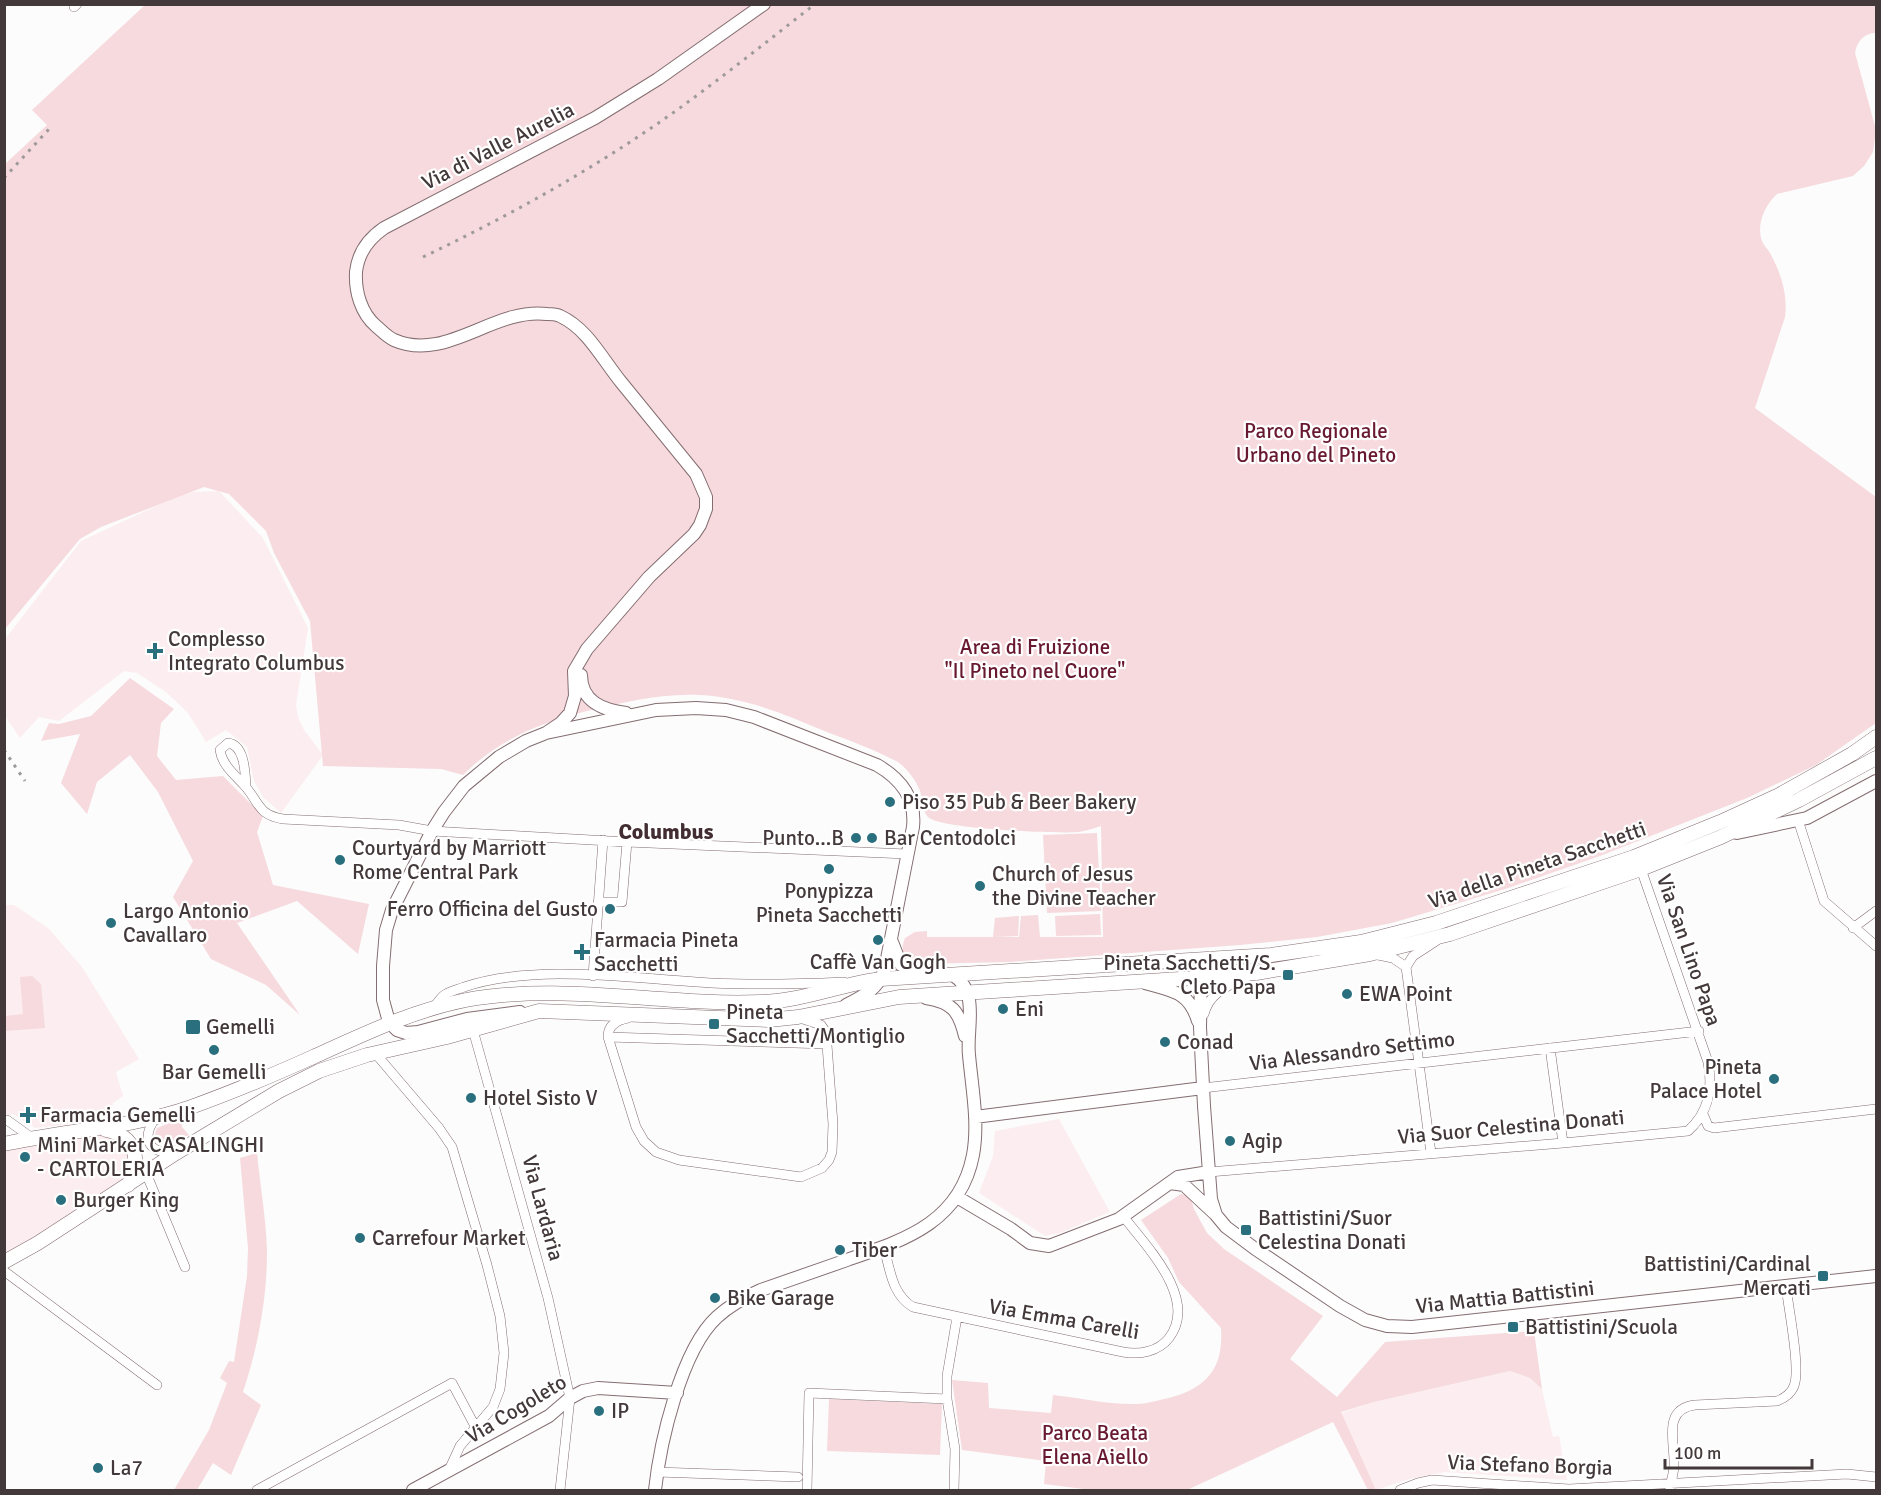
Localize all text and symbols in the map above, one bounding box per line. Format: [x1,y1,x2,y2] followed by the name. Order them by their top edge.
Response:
[417,96,579,196] street label: Via di Valle Aurelia
[1236,418,1396,468] park label: Parco Regionale Urbano del Pineto
[168,626,344,676] place label: Complesso Integrato Columbus
[945,634,1125,684] park label: Area di Fruizione "Il Pineto nel Cuore"
[146,642,164,660] marker: Complesso Integrato Columbus
[902,789,1136,815] place label: Piso 35 Pub & Beer Bakery
[883,795,897,809] marker: Piso 35 Pub & Beer Bakery
[1425,815,1649,915] street label: Via della Pineta Sacchetti
[619,818,714,845] district label: Columbus
[762,825,844,851] place label: Punto...B
[884,825,1016,851] place label: Bar Centodolci
[849,831,863,845] marker: Punto...B
[865,831,879,845] marker: Bar Centodolci
[352,835,546,885] place label: Courtyard by Marriott Rome Central Park
[333,853,347,867] marker: Courtyard by Marriott Rome Central Park
[992,861,1156,911] place label: Church of Jesus the Divine Teacher
[822,862,836,876] marker: Ponypizza Pineta Sacchetti
[1651,871,1727,1029] street label: Via San Lino Papa
[756,878,902,928] place label: Ponypizza Pineta Sacchetti
[973,879,987,893] marker: Church of Jesus the Divine Teacher
[387,896,598,922] place label: Ferro Officina del Gusto
[123,898,249,948] place label: Largo Antonio Cavallaro
[603,902,617,916] marker: Ferro Officina del Gusto
[104,916,118,930] marker: Largo Antonio Cavallaro
[594,927,739,977] place label: Farmacia Pineta Sacchetti
[871,933,885,947] marker: Caffè Van Gogh
[575,945,589,959] marker: Farmacia Pineta Sacchetti
[810,949,946,975] place label: Caffè Van Gogh
[1103,950,1276,1000] place label: Pineta Sacchetti/S. Cleto Papa
[1281,968,1295,982] marker: Pineta Sacchetti/S. Cleto Papa
[1359,981,1452,1007] place label: EWA Point
[1340,987,1354,1001] marker: EWA Point
[1015,996,1044,1022] place label: Eni
[726,999,905,1049] place label: Pineta Sacchetti/Montiglio
[996,1002,1010,1016] marker: Eni
[206,1014,275,1040] place label: Gemelli
[707,1017,721,1031] marker: Pineta Sacchetti/Montiglio
[184,1018,202,1036] marker: Gemelli
[1248,1025,1456,1077] street label: Via Alessandro Settimo
[1177,1029,1234,1055] place label: Conad
[1158,1035,1172,1049] marker: Conad
[207,1043,221,1057] marker: Bar Gemelli
[1650,1054,1762,1104] place label: Pineta Palace Hotel
[162,1059,266,1085] place label: Bar Gemelli
[1767,1072,1781,1086] marker: Pineta Palace Hotel
[483,1085,598,1111] place label: Hotel Sisto V
[464,1091,478,1105] marker: Hotel Sisto V
[40,1102,196,1128] place label: Farmacia Gemelli
[1396,1104,1626,1150] street label: Via Suor Celestina Donati
[21,1108,35,1122] marker: Farmacia Gemelli
[1242,1128,1283,1154] place label: Agip
[37,1132,264,1182] place label: Mini Market CASALINGHI - CARTOLERIA
[1223,1134,1237,1148] marker: Agip
[18,1150,32,1164] marker: Mini Market CASALINGHI - CARTOLERIA
[516,1152,570,1264] street label: Via Lardaria
[73,1187,179,1213] place label: Burger King
[54,1193,68,1207] marker: Burger King
[1258,1205,1406,1255] place label: Battistini/Suor Celestina Donati
[1239,1223,1253,1237] marker: Battistini/Suor Celestina Donati
[372,1225,526,1251] place label: Carrefour Market
[353,1231,367,1245] marker: Carrefour Market
[852,1237,898,1263] place label: Tiber
[833,1243,847,1257] marker: Tiber
[1644,1251,1811,1301] place label: Battistini/Cardinal Mercati
[1816,1269,1830,1283] marker: Battistini/Cardinal Mercati
[1414,1275,1596,1319] street label: Via Mattia Battistini
[727,1285,835,1311] place label: Bike Garage
[708,1291,722,1305] marker: Bike Garage
[987,1293,1141,1345] street label: Via Emma Carelli
[1525,1314,1678,1340] place label: Battistini/Scuola
[1506,1320,1520,1334] marker: Battistini/Scuola
[461,1369,571,1449] street label: Via Cogoleto
[611,1398,629,1424] place label: IP
[592,1404,606,1418] marker: IP
[1042,1420,1148,1470] park label: Parco Beata Elena Aiello
[1665,1432,1812,1470] scale bar
[1674,1442,1721,1464] text: 100 m
[1447,1449,1613,1481] street label: Via Stefano Borgia
[110,1455,143,1481] place label: La7
[91,1461,105,1475] marker: La7

